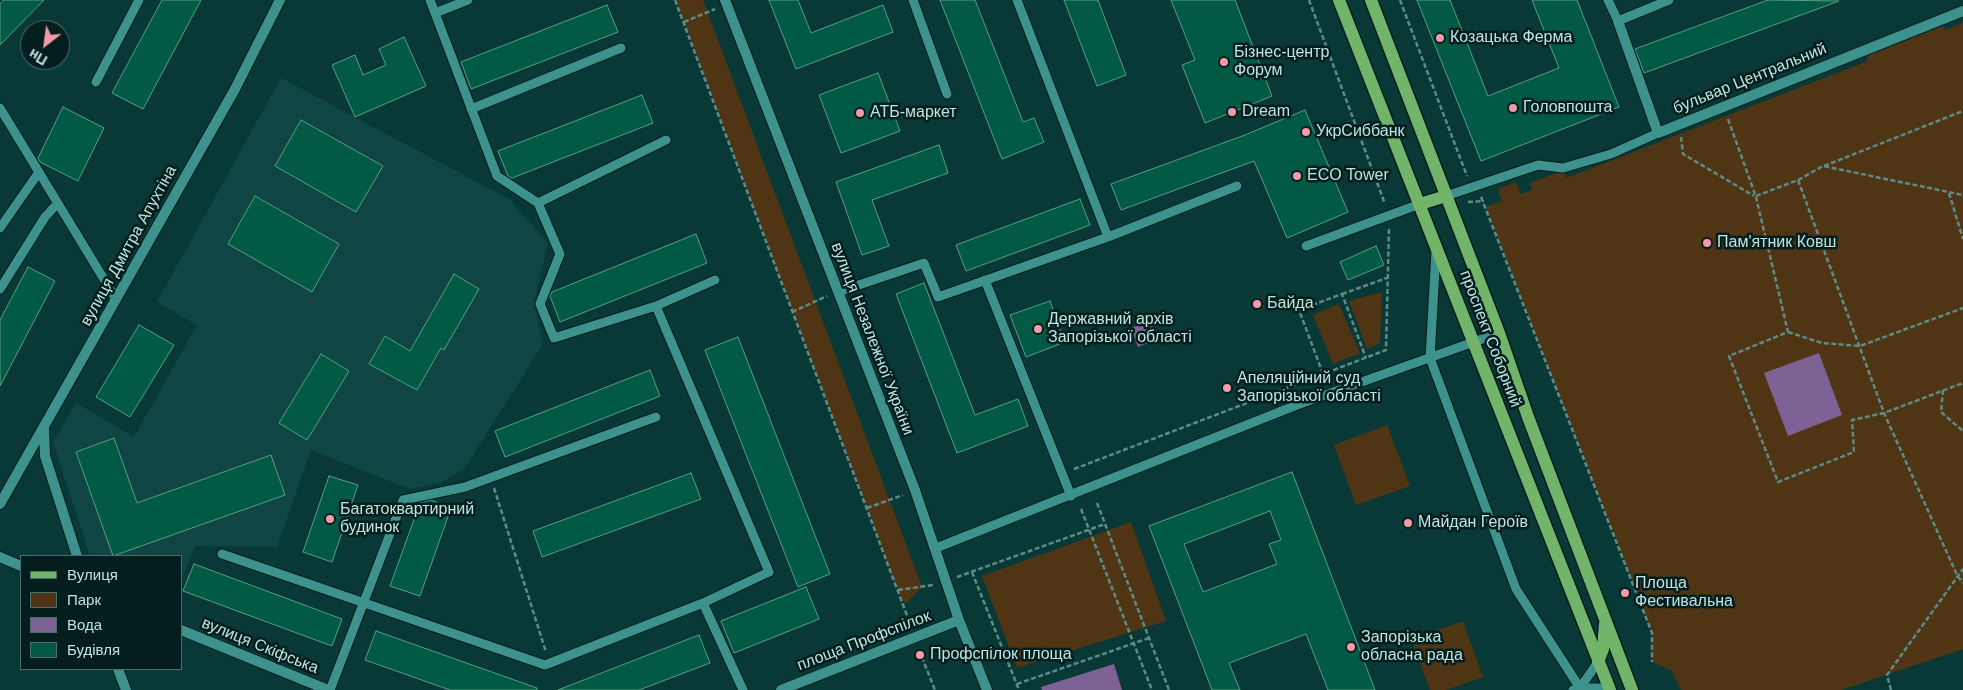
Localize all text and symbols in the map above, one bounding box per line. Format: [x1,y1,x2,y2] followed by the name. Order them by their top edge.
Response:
[20,20,70,70] north arrow
[1450,28,1572,48] place label: Козацька Ферма
[1434,32,1446,44] marker: Козацька Ферма
[1670,39,1830,119] street label: бульвар Центральний
[1234,43,1329,81] place label: Бізнес-центр Форум
[26,46,50,69] text: Пн
[1218,56,1230,68] marker: Бізнес-центр Форум
[1523,98,1612,118] place label: Головпошта
[1242,102,1290,122] place label: Dream
[1507,102,1519,114] marker: Головпошта
[870,103,957,123] place label: АТБ-маркет
[1226,106,1238,118] marker: Dream
[854,107,866,119] marker: АТБ-маркет
[1316,122,1405,142] place label: УкрСиббанк
[1300,126,1312,138] marker: УкрСиббанк
[77,162,181,330] street label: вулиця Дмитра Апухтіна
[1307,166,1389,186] place label: ECO Tower
[1291,170,1303,182] marker: ECO Tower
[1717,233,1836,253] place label: Пам'ятник Ковш
[1701,237,1713,249] marker: Пам'ятник Ковш
[826,240,918,438] street label: вулиця Незалежної України
[1455,268,1525,410] street label: проспект Соборний
[1267,294,1314,314] place label: Байда
[1251,298,1263,310] marker: Байда
[1048,310,1192,348] place label: Державний архів Запорізької області
[1032,323,1044,335] marker: Державний архів Запорізької області
[1237,369,1381,407] place label: Апеляційний суд Запорізької області
[1221,382,1233,394] marker: Апеляційний суд Запорізької області
[340,500,474,538] place label: Багатоквартирний будинок
[324,513,336,525] marker: Багатоквартирний будинок
[1418,513,1528,533] place label: Майдан Героїв
[1402,517,1414,529] marker: Майдан Героїв
[20,555,182,670] legend
[67,566,118,583] text: Вулиця
[1635,574,1733,612] place label: Площа Фестивальна
[1619,587,1631,599] marker: Площа Фестивальна
[67,591,101,608] text: Парк
[794,607,934,675] street label: площа Профспілок
[199,614,321,678] street label: вулиця Скіфська
[67,616,102,633] text: Вода
[1361,628,1463,666] place label: Запорізька обласна рада
[67,641,120,658] text: Будівля
[1345,641,1357,653] marker: Запорізька обласна рада
[930,645,1072,665] place label: Профспілок площа
[914,649,926,661] marker: Профспілок площа

